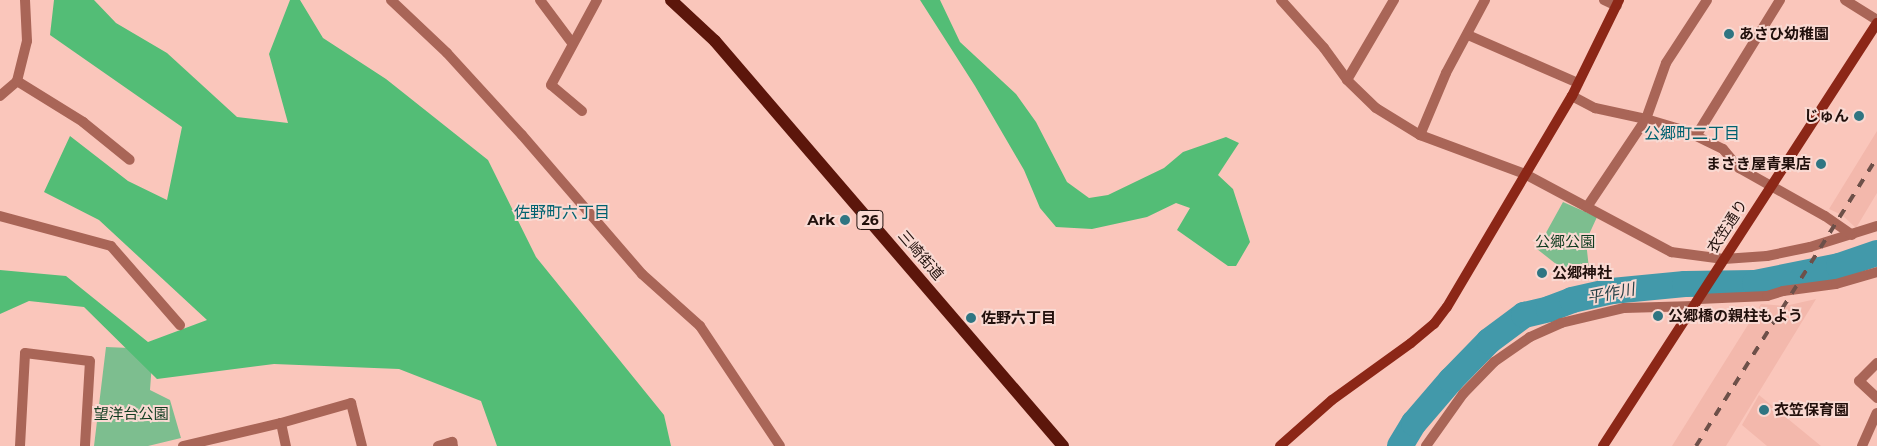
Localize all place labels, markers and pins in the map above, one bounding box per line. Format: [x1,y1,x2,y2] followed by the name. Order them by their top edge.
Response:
[1739,25,1829,43] place label: あさひ幼稚園
[1723,28,1735,40] marker: あさひ幼稚園
[1804,107,1849,125] place label: じゅん
[1853,110,1865,122] marker: じゅん
[1706,155,1811,173] place label: まさき屋青果店
[1815,158,1827,170] marker: まさき屋青果店
[807,211,835,229] place label: Ark
[839,214,851,226] marker: Ark
[1552,264,1612,282] place label: 公郷神社
[1536,267,1548,279] marker: 公郷神社
[1668,307,1803,325] place label: 公郷橋の親柱もよう
[981,309,1056,327] place label: 佐野六丁目
[1652,310,1664,322] marker: 公郷橋の親柱もよう
[965,312,977,324] marker: 佐野六丁目
[1774,401,1849,419] place label: 衣笠保育園
[1758,404,1770,416] marker: 衣笠保育園

